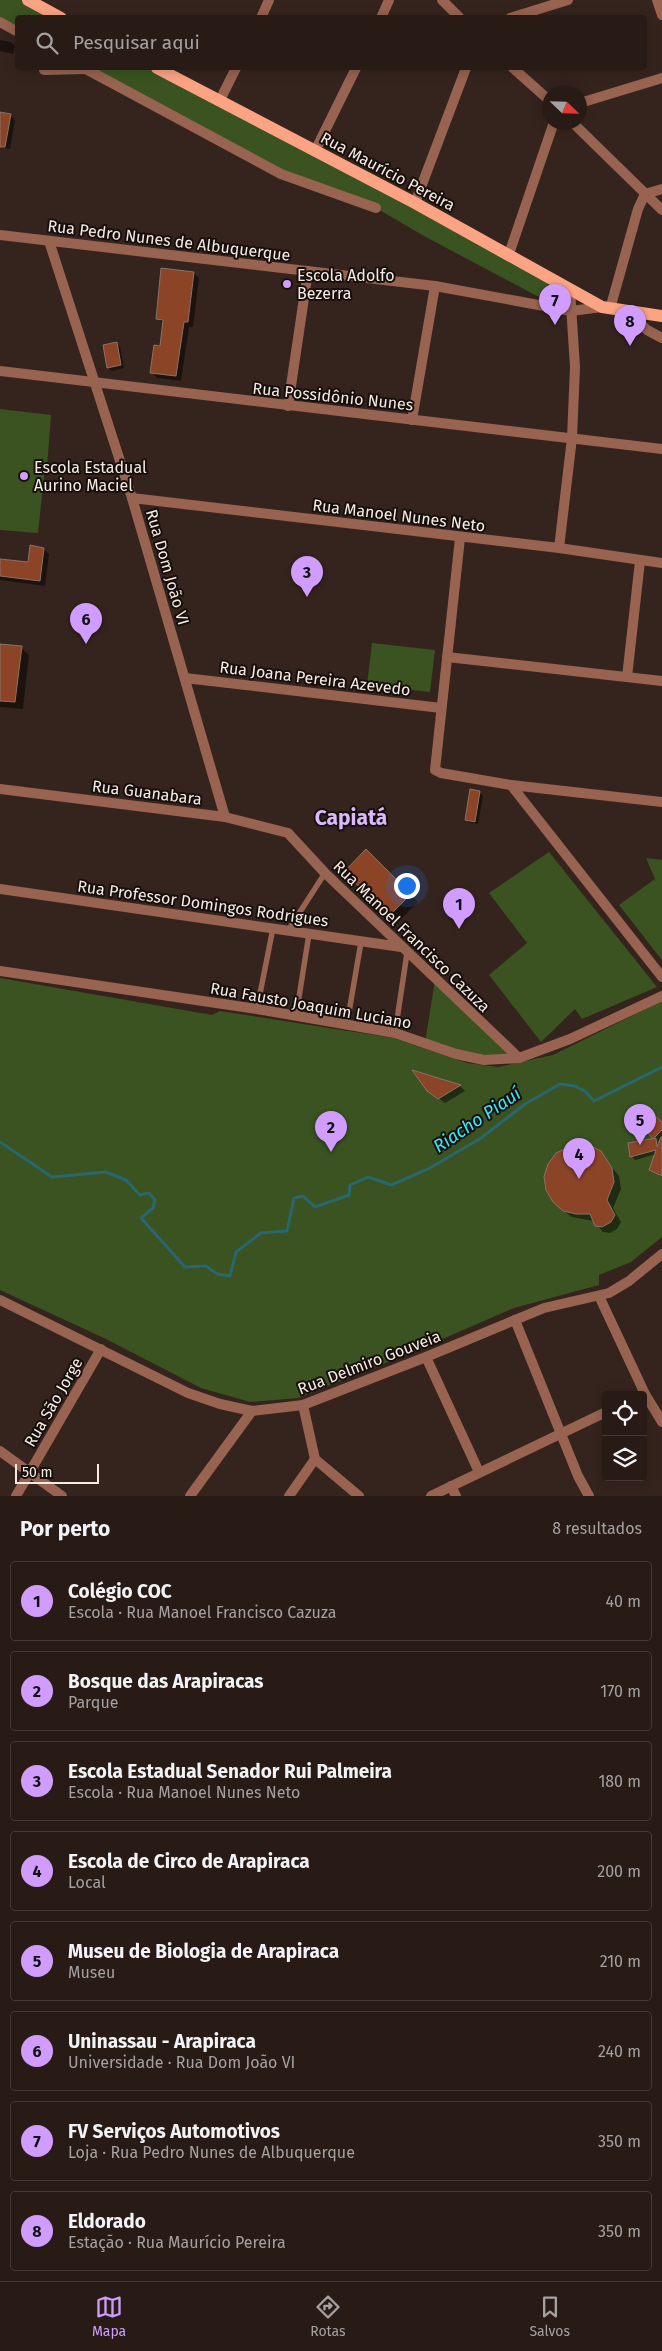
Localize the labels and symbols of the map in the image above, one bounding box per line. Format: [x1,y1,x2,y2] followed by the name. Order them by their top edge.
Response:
[542,85,587,130] north arrow
[317,128,458,215] street label: Rua Maurício Pereira
[46,216,291,265] street label: Rua Pedro Nunes de Albuquerque
[297,266,395,303] place label: Escola Adolfo Bezerra
[281,278,293,290] marker: Escola Adolfo Bezerra
[539,284,571,325] pin: 7
[614,305,646,346] pin: 8
[252,379,414,414] street label: Rua Possidônio Nunes
[34,458,147,495] place label: Escola Estadual Aurino Maciel
[18,470,30,482] marker: Escola Estadual Aurino Maciel
[311,495,486,536] street label: Rua Manoel Nunes Neto
[142,507,193,627] street label: Rua Dom João VI
[291,556,323,597] pin: 3
[70,603,102,644] pin: 6
[218,657,411,700] street label: Rua Joana Pereira Azevedo
[91,776,203,809] street label: Rua Guanabara
[315,805,387,831] district label: Capiatá
[329,857,494,1016] street label: Rua Manoel Francisco Cazuza
[394,873,420,899] your location
[76,876,330,931] street label: Rua Professor Domingos Rodrigues
[443,888,475,929] pin: 1
[209,978,413,1033] street label: Rua Fausto Joaquim Luciano
[429,1082,526,1157] water label: Riacho Piauí
[624,1104,656,1145] pin: 5
[315,1111,347,1152] pin: 2
[563,1138,595,1179] pin: 4
[295,1326,443,1399] street label: Rua Delmiro Gouveia
[20,1354,87,1450] street label: Rua São Jorge
[15,1461,99,1484] scale bar

